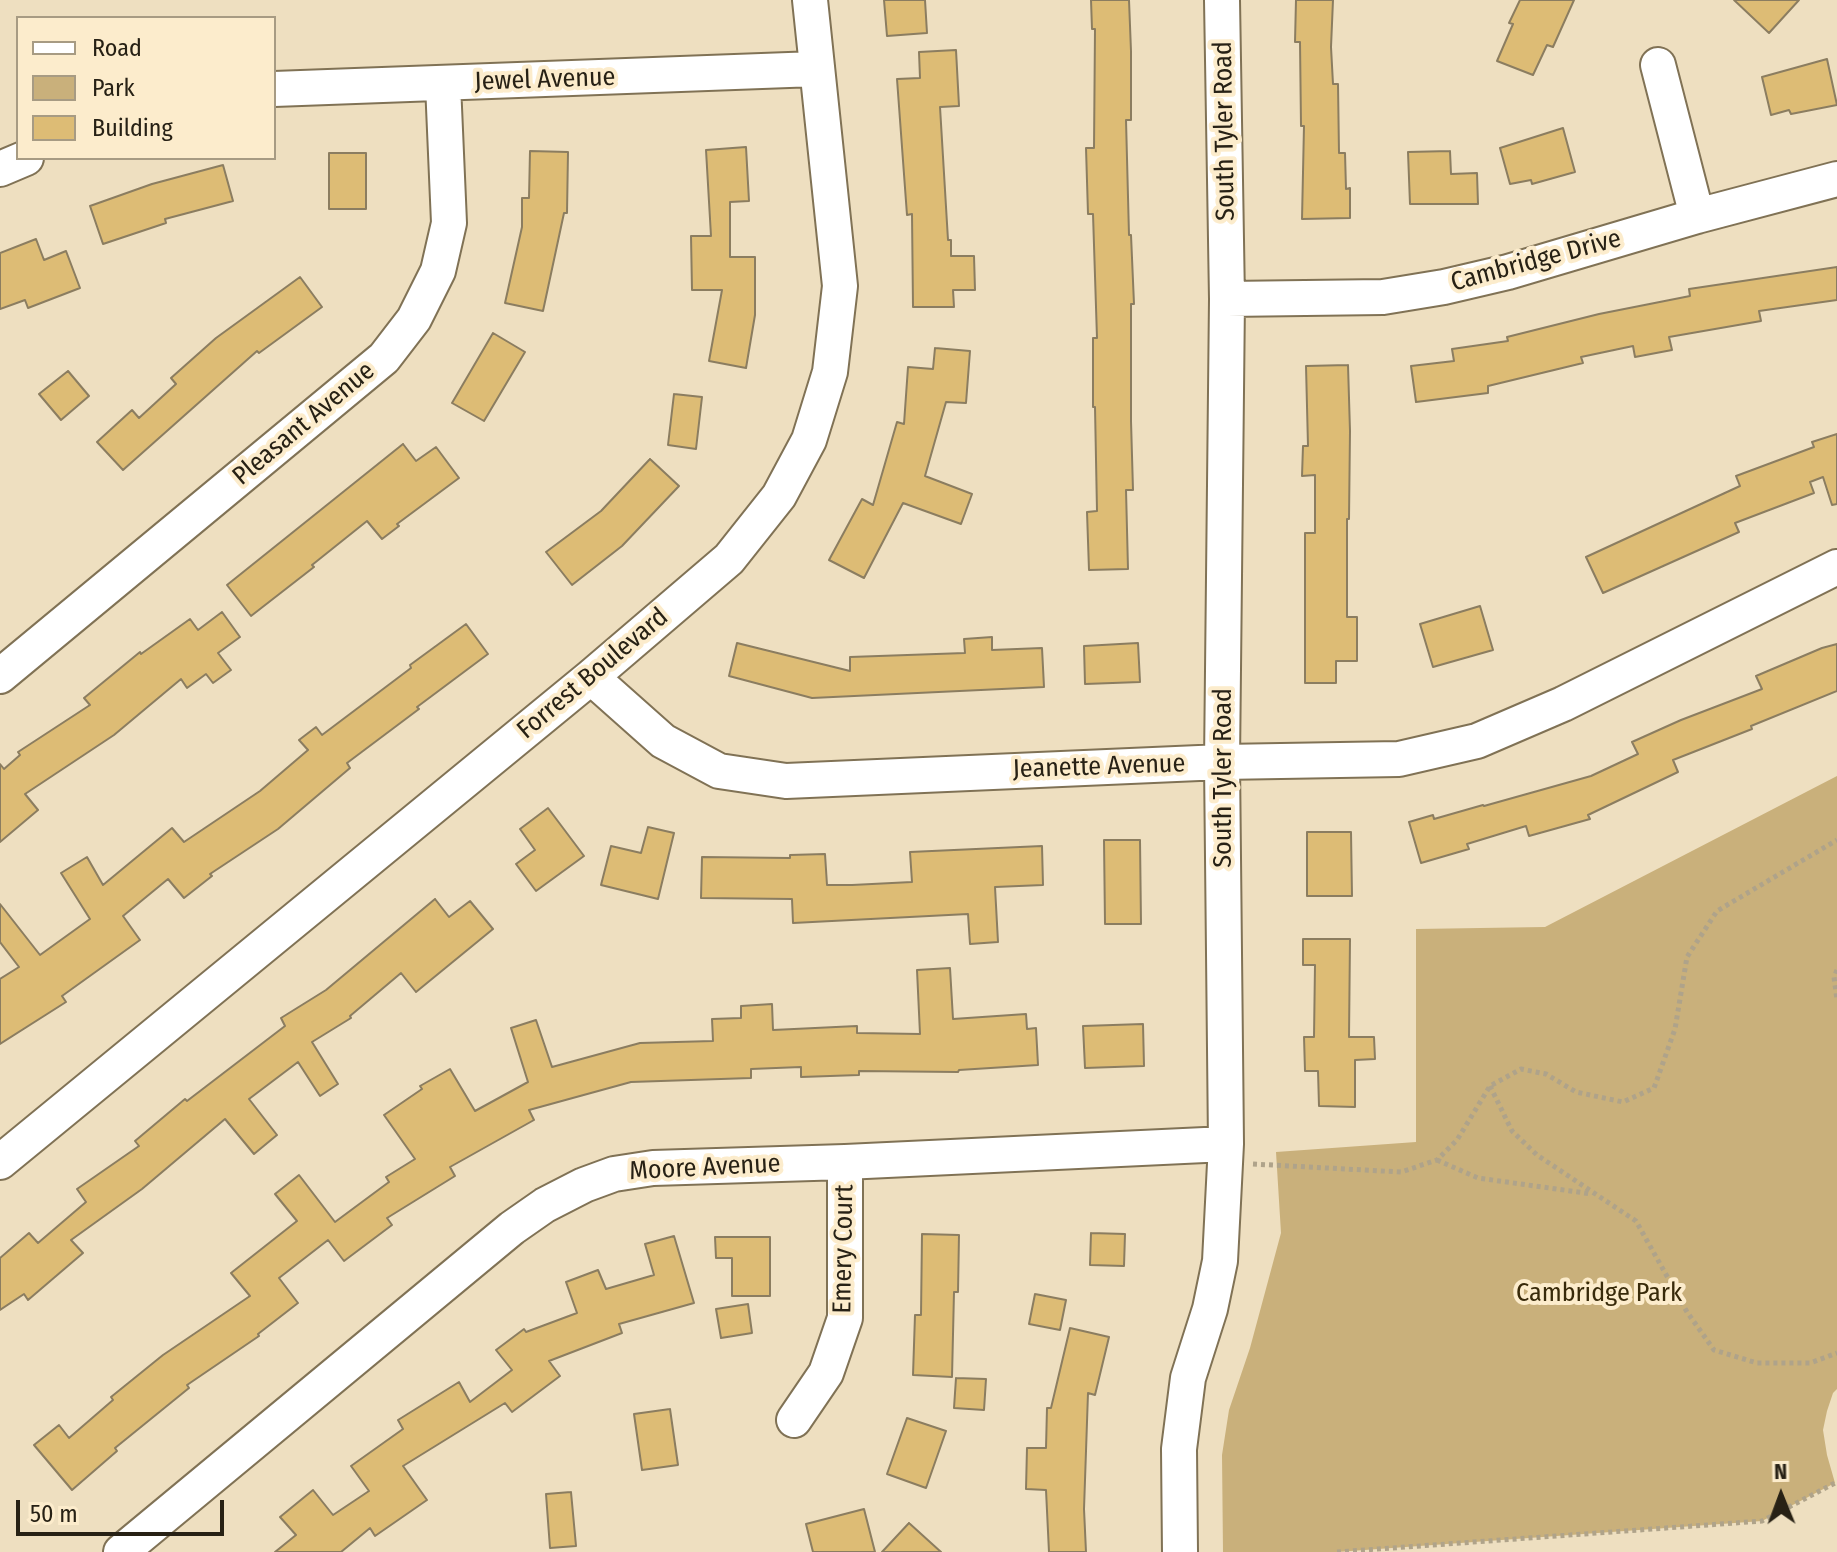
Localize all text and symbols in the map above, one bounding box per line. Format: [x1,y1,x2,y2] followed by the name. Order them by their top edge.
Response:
[16,16,276,160] legend
[92,34,142,62] text: Road
[1208,41,1242,221] street label: South Tyler Road
[474,62,616,98] street label: Jewel Avenue
[92,74,135,102] text: Park
[92,114,173,142] text: Building
[1448,223,1624,299] street label: Cambridge Drive
[227,356,381,492] street label: Pleasant Avenue
[511,602,675,746] street label: Forrest Boulevard
[1208,688,1240,868] street label: South Tyler Road
[1012,748,1186,786] street label: Jeanette Avenue
[629,1148,781,1188] street label: Moore Avenue
[827,1184,861,1314] street label: Emery Court
[1516,1278,1682,1310] park label: Cambridge Park
[1741,1456,1821,1536] north arrow
[1774,1458,1787,1485] text: N
[20,1484,228,1534] scale bar
[30,1500,78,1528] text: 50 m

